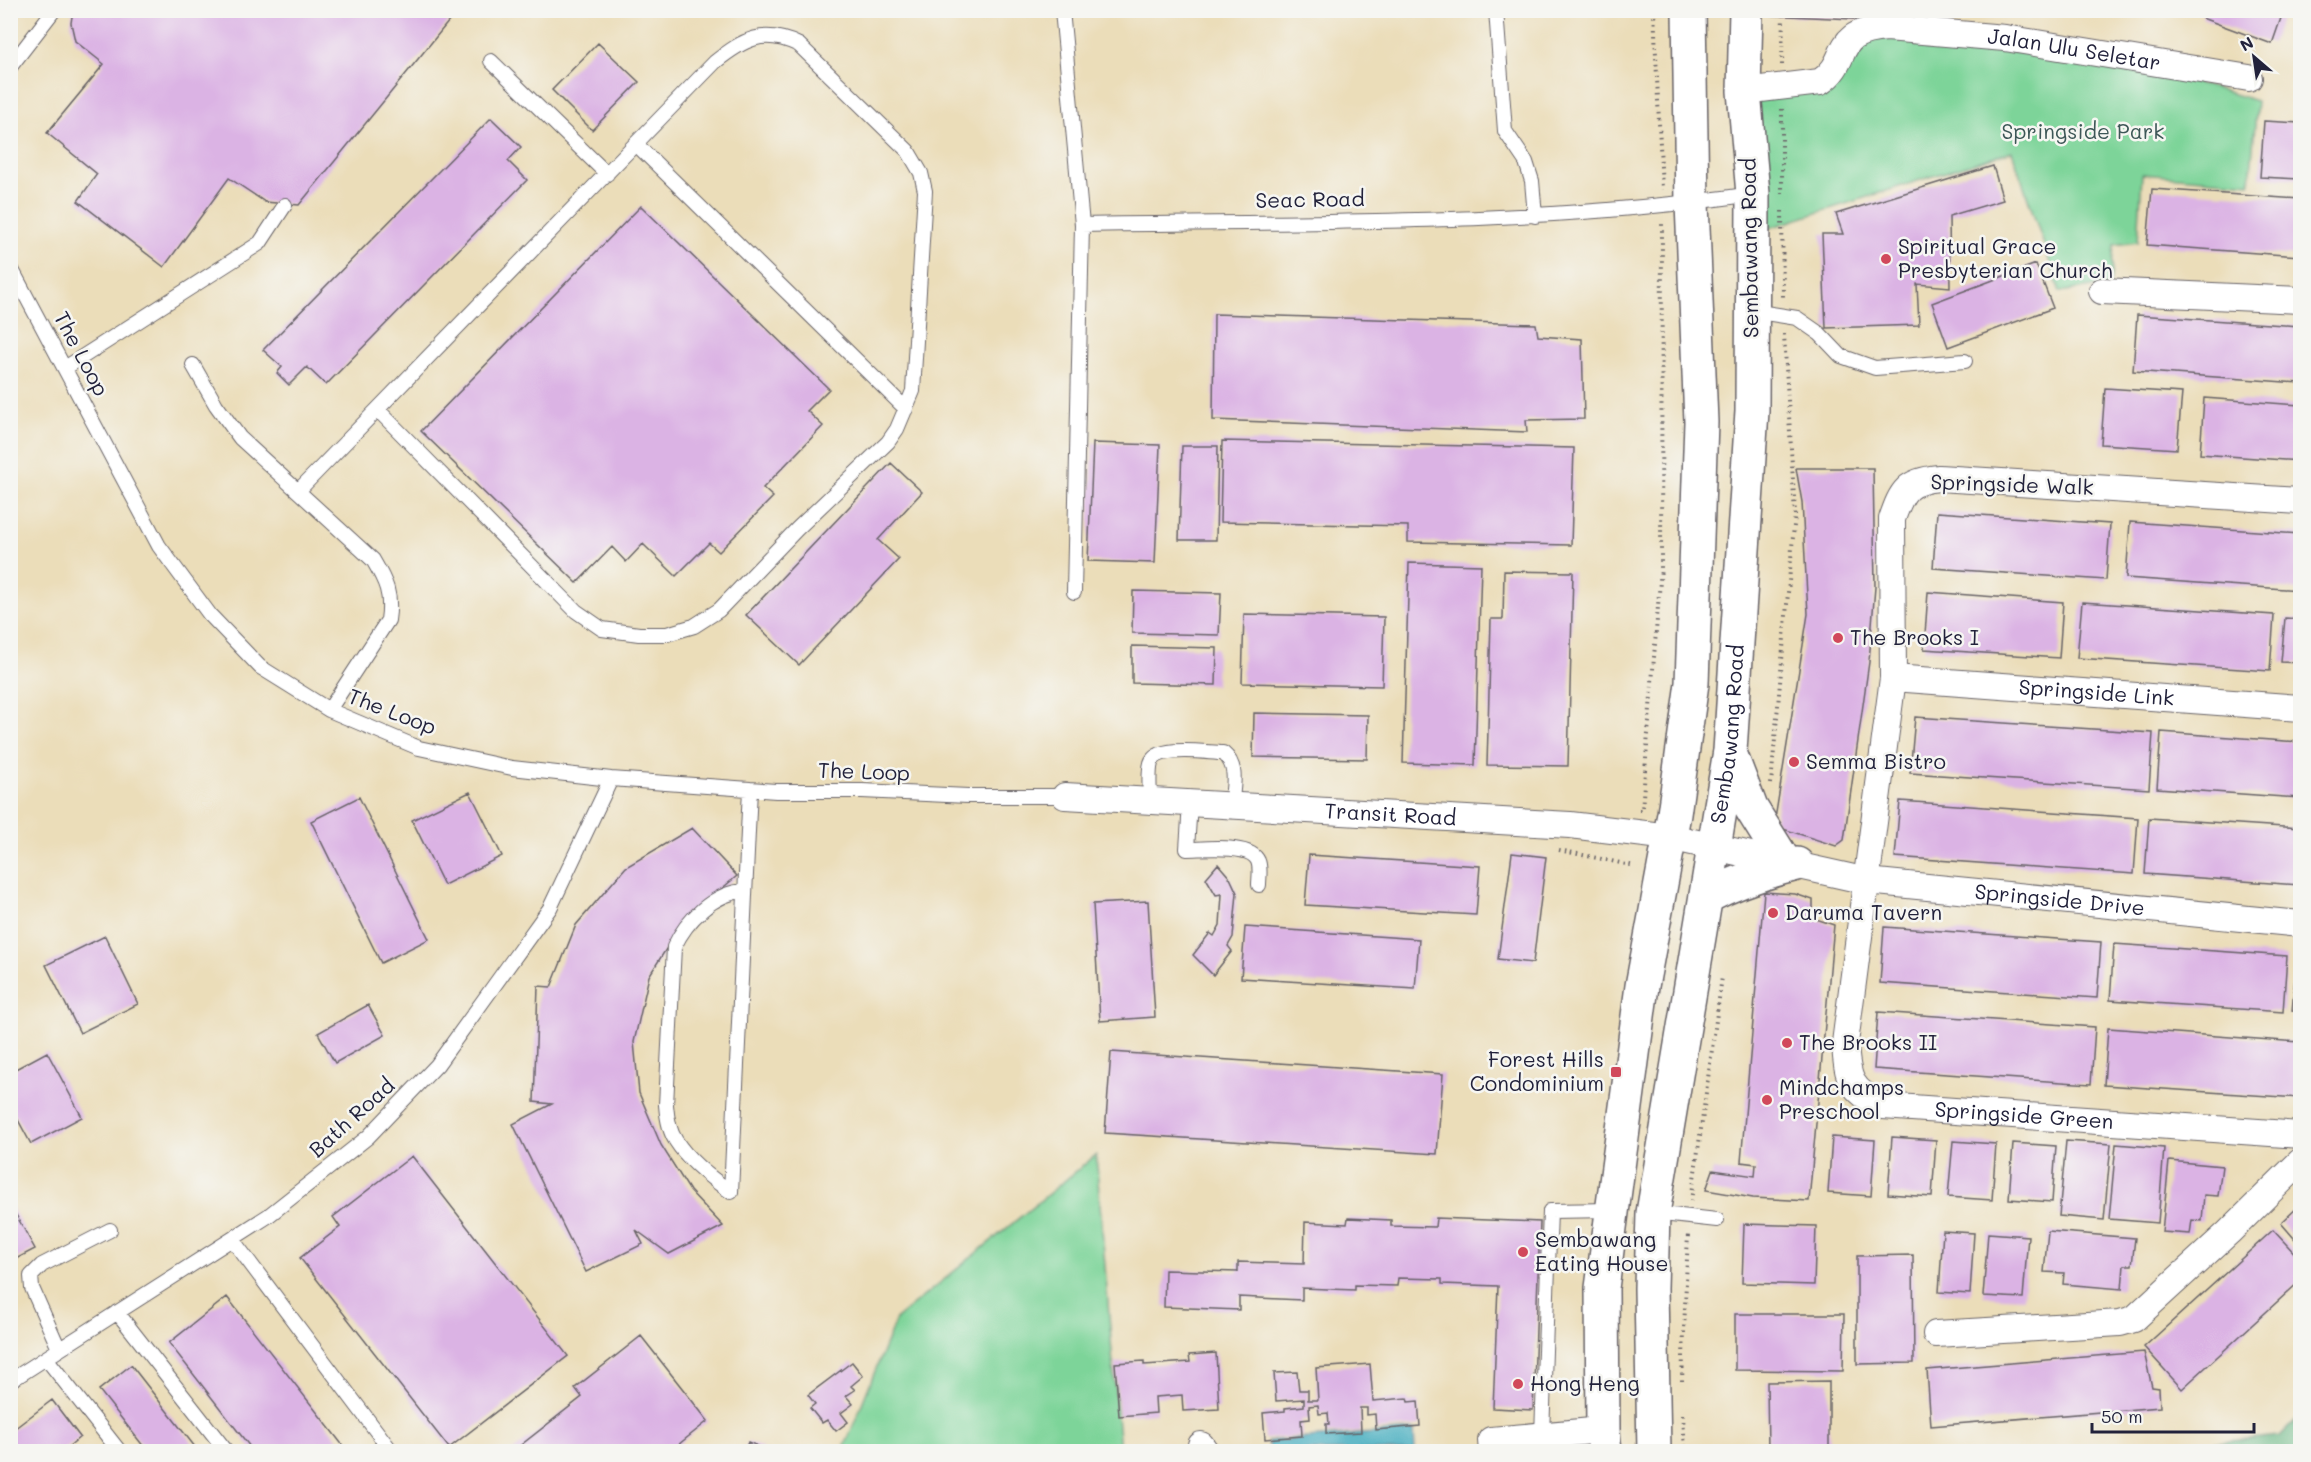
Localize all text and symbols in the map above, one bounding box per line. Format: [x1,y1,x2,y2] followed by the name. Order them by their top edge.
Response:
[1987,22,2163,75] street label: Jalan Ulu Seletar
[2224,27,2284,87] north arrow
[2236,31,2257,56] text: N
[2002,117,2164,144] park label: Springside Park
[1733,158,1764,338] street label: Sembawang Road
[1255,184,1365,213] street label: Seac Road
[1898,232,2113,283] place label: Spiritual Grace Presbyterian Church
[1879,252,1893,266] marker: Spiritual Grace Presbyterian Church
[49,306,116,400] street label: The Loop
[1930,467,2094,500] street label: Springside Walk
[1850,623,1979,650] place label: The Brooks I
[1831,631,1845,645] marker: The Brooks I
[1703,644,1749,826] street label: Sembawang Road
[2018,672,2175,711] street label: Springside Link
[345,681,440,740] street label: The Loop
[1806,747,1946,774] place label: Semma Bistro
[818,755,911,786] street label: The Loop
[1787,755,1801,769] marker: Semma Bistro
[1324,796,1457,830] street label: Transit Road
[1973,877,2146,921] street label: Springside Drive
[1785,898,1942,925] place label: Daruma Tavern
[1766,906,1780,920] marker: Daruma Tavern
[1799,1028,1937,1055] place label: The Brooks II
[1780,1036,1794,1050] marker: The Brooks II
[1470,1045,1604,1096] place label: Forest Hills Condominium
[1609,1065,1623,1079] marker: Forest Hills Condominium
[302,1071,400,1162] street label: Bath Road
[1779,1073,1904,1124] place label: Mindchamps Preschool
[1760,1093,1774,1107] marker: Mindchamps Preschool
[1934,1095,2114,1134] street label: Springside Green
[1535,1225,1668,1276] place label: Sembawang Eating House
[1516,1245,1530,1259] marker: Sembawang Eating House
[1530,1369,1640,1396] place label: Hong Heng
[1511,1377,1525,1391] marker: Hong Heng
[2092,1396,2254,1434] scale bar
[2101,1404,2143,1428] text: 50 m

